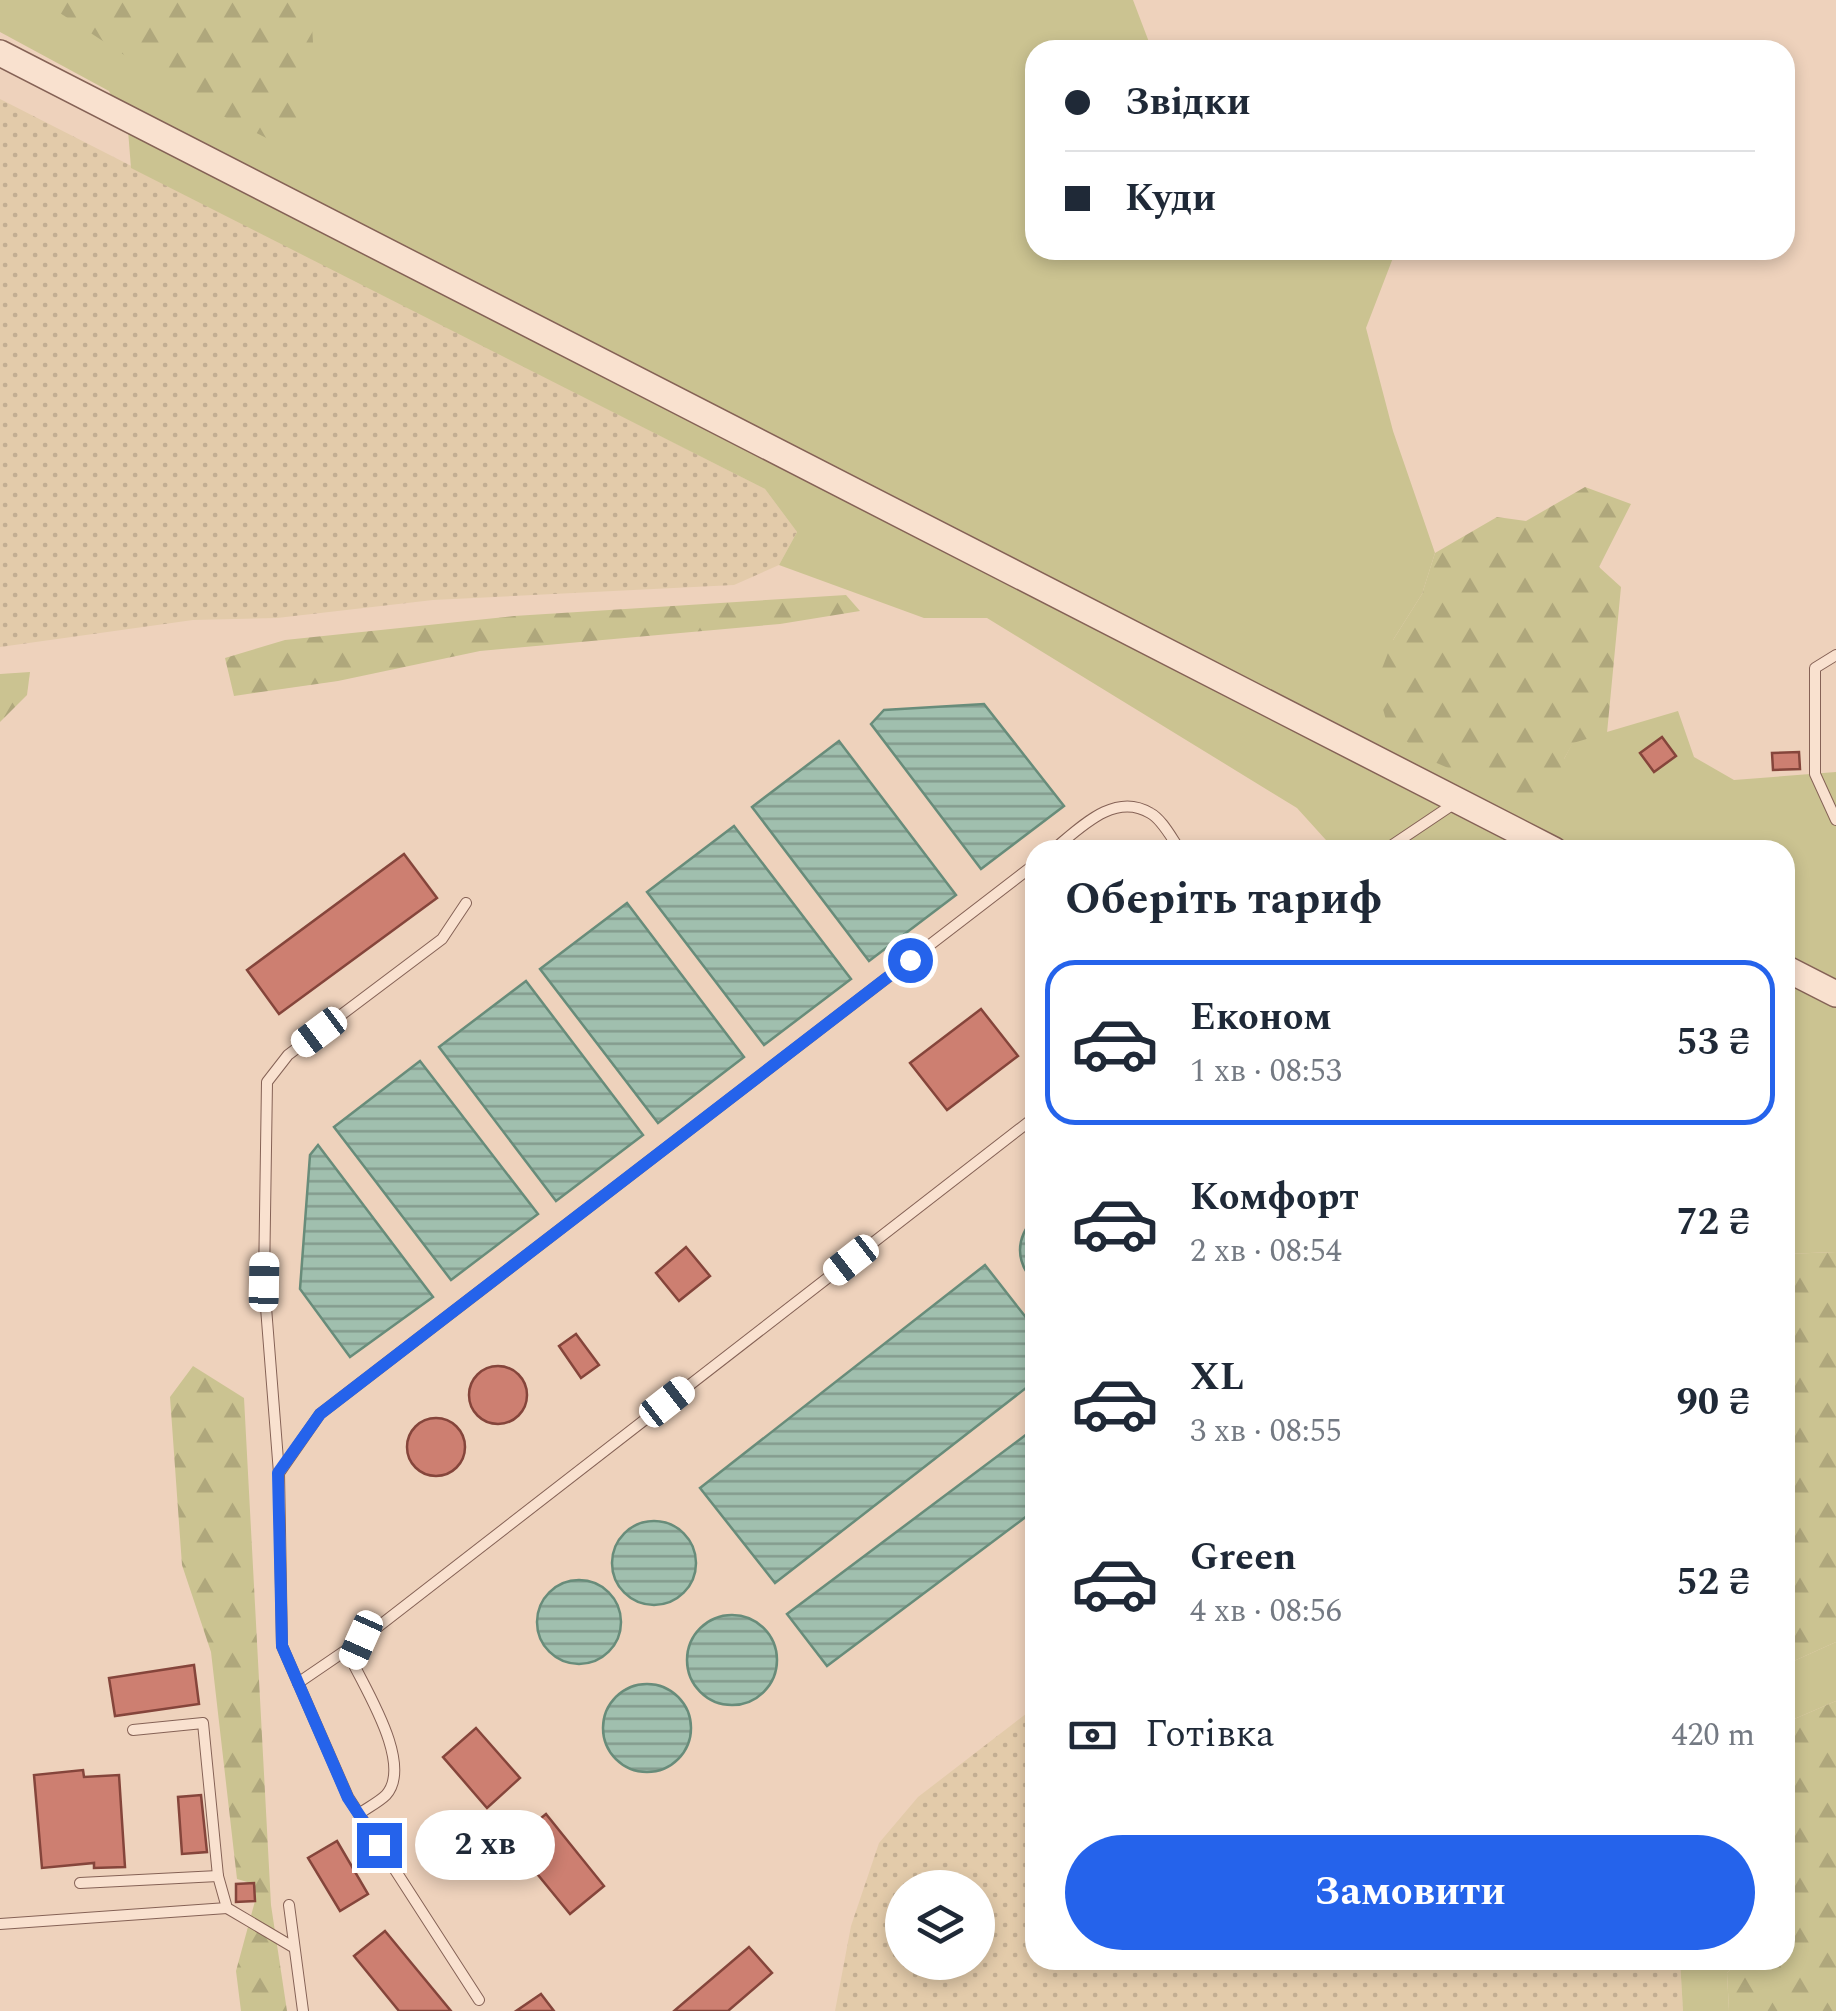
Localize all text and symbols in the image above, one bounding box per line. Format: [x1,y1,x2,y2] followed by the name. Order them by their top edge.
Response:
[1125,74,1251,132] text: Звідки
[1125,170,1216,228] text: Куди
[1065,865,1382,934] text: Оберіть тариф
[888,938,933,983] route start
[1190,989,1332,1047] text: Економ
[1070,998,1160,1088] icon: car
[286,1002,352,1062] car
[1677,1014,1750,1072] text: 53 ₴
[1190,1047,1342,1096] text: 1 хв · 08:53
[1190,1169,1359,1227] text: Комфорт
[1070,1178,1160,1268] icon: car
[1677,1194,1750,1252] text: 72 ₴
[1190,1227,1342,1276] text: 2 хв · 08:54
[818,1230,884,1290] car
[248,1252,280,1312] car
[1190,1349,1244,1407] text: XL
[1070,1358,1160,1448] icon: car
[634,1372,700,1432] car
[1677,1374,1750,1432] text: 90 ₴
[1190,1407,1342,1456] text: 3 хв · 08:55
[1190,1529,1297,1587] text: Green
[1070,1538,1160,1628] icon: car
[1677,1554,1750,1612] text: 52 ₴
[1190,1587,1342,1636] text: 4 хв · 08:56
[335,1606,387,1674] car
[1145,1706,1275,1764] text: Готівка
[1065,1708,1120,1763] icon: cash
[1671,1711,1755,1760] text: 420 m
[414,1810,554,1880] callout: 2 хв
[454,1820,516,1869] text: 2 хв
[357,1823,402,1868] route end
[1065,1835,1755,1950] button: Замовити
[885,1870,995,1980] map controls
[885,1870,995,1980] button: layers

